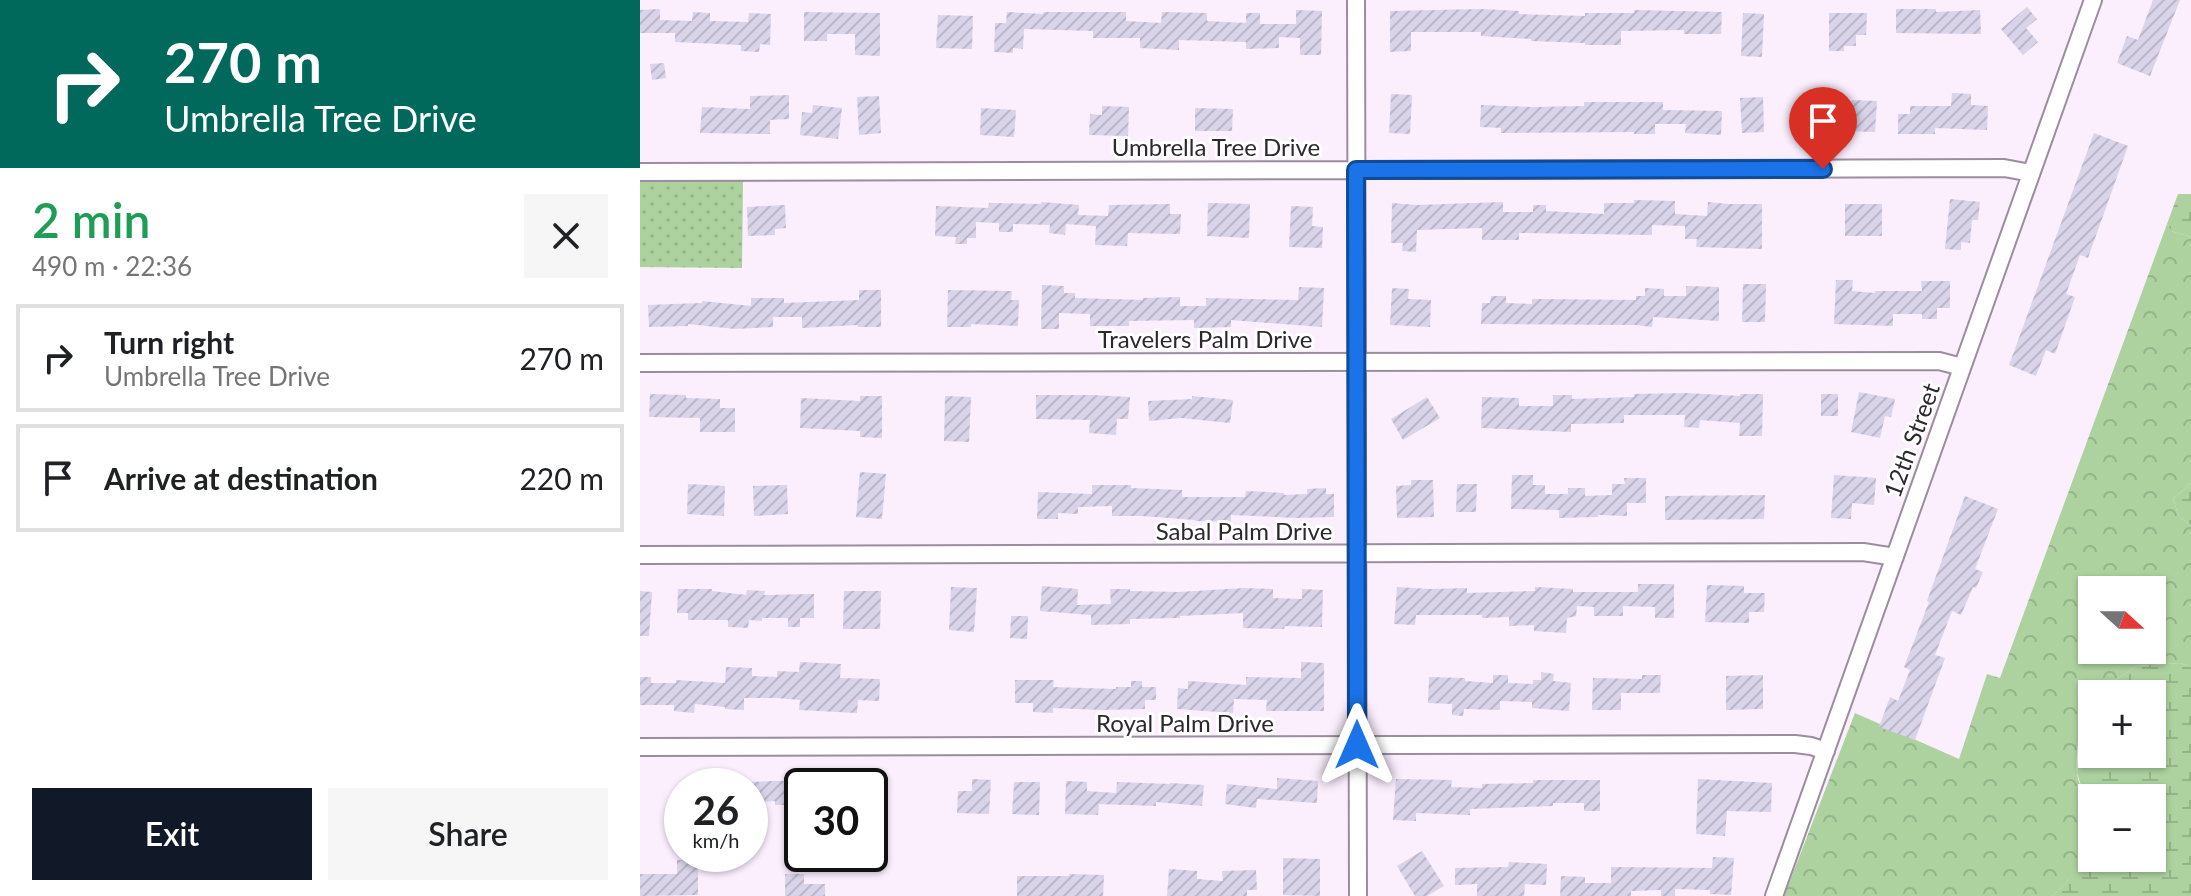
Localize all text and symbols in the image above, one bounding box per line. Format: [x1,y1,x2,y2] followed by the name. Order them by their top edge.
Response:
[164,28,322,95] text: 270 m
[32,32,136,136] icon: right
[1789,87,1857,169] pin
[164,96,477,140] text: Umbrella Tree Drive
[1801,99,1845,143] icon: arrive
[1112,132,1320,161] street label: Umbrella Tree Drive
[32,191,150,248] text: 2 min
[524,194,608,278] button: close
[32,250,192,282] text: 490 m · 22:36
[104,324,234,360] text: Turn right
[1098,324,1312,353] street label: Travelers Palm Drive
[36,336,80,380] icon: right
[519,340,604,376] text: 270 m
[104,360,330,392] text: Umbrella Tree Drive
[1877,379,1945,501] street label: 12th Street
[36,456,80,500] icon: arrive
[104,460,378,496] text: Arrive at destination
[519,460,604,496] text: 220 m
[1156,516,1332,545] street label: Sabal Palm Drive
[2078,576,2166,664] north arrow
[2078,576,2166,872] map controls
[2078,680,2166,768] button: +
[1315,703,1399,787] position arrow
[1096,708,1274,737] street label: Royal Palm Drive
[784,768,888,872] speed limit sign: 30
[2078,784,2166,872] button: −
[693,786,739,834] text: 26
[32,788,312,880] button: Exit
[328,788,608,880] button: Share
[693,828,739,852] text: km/h

